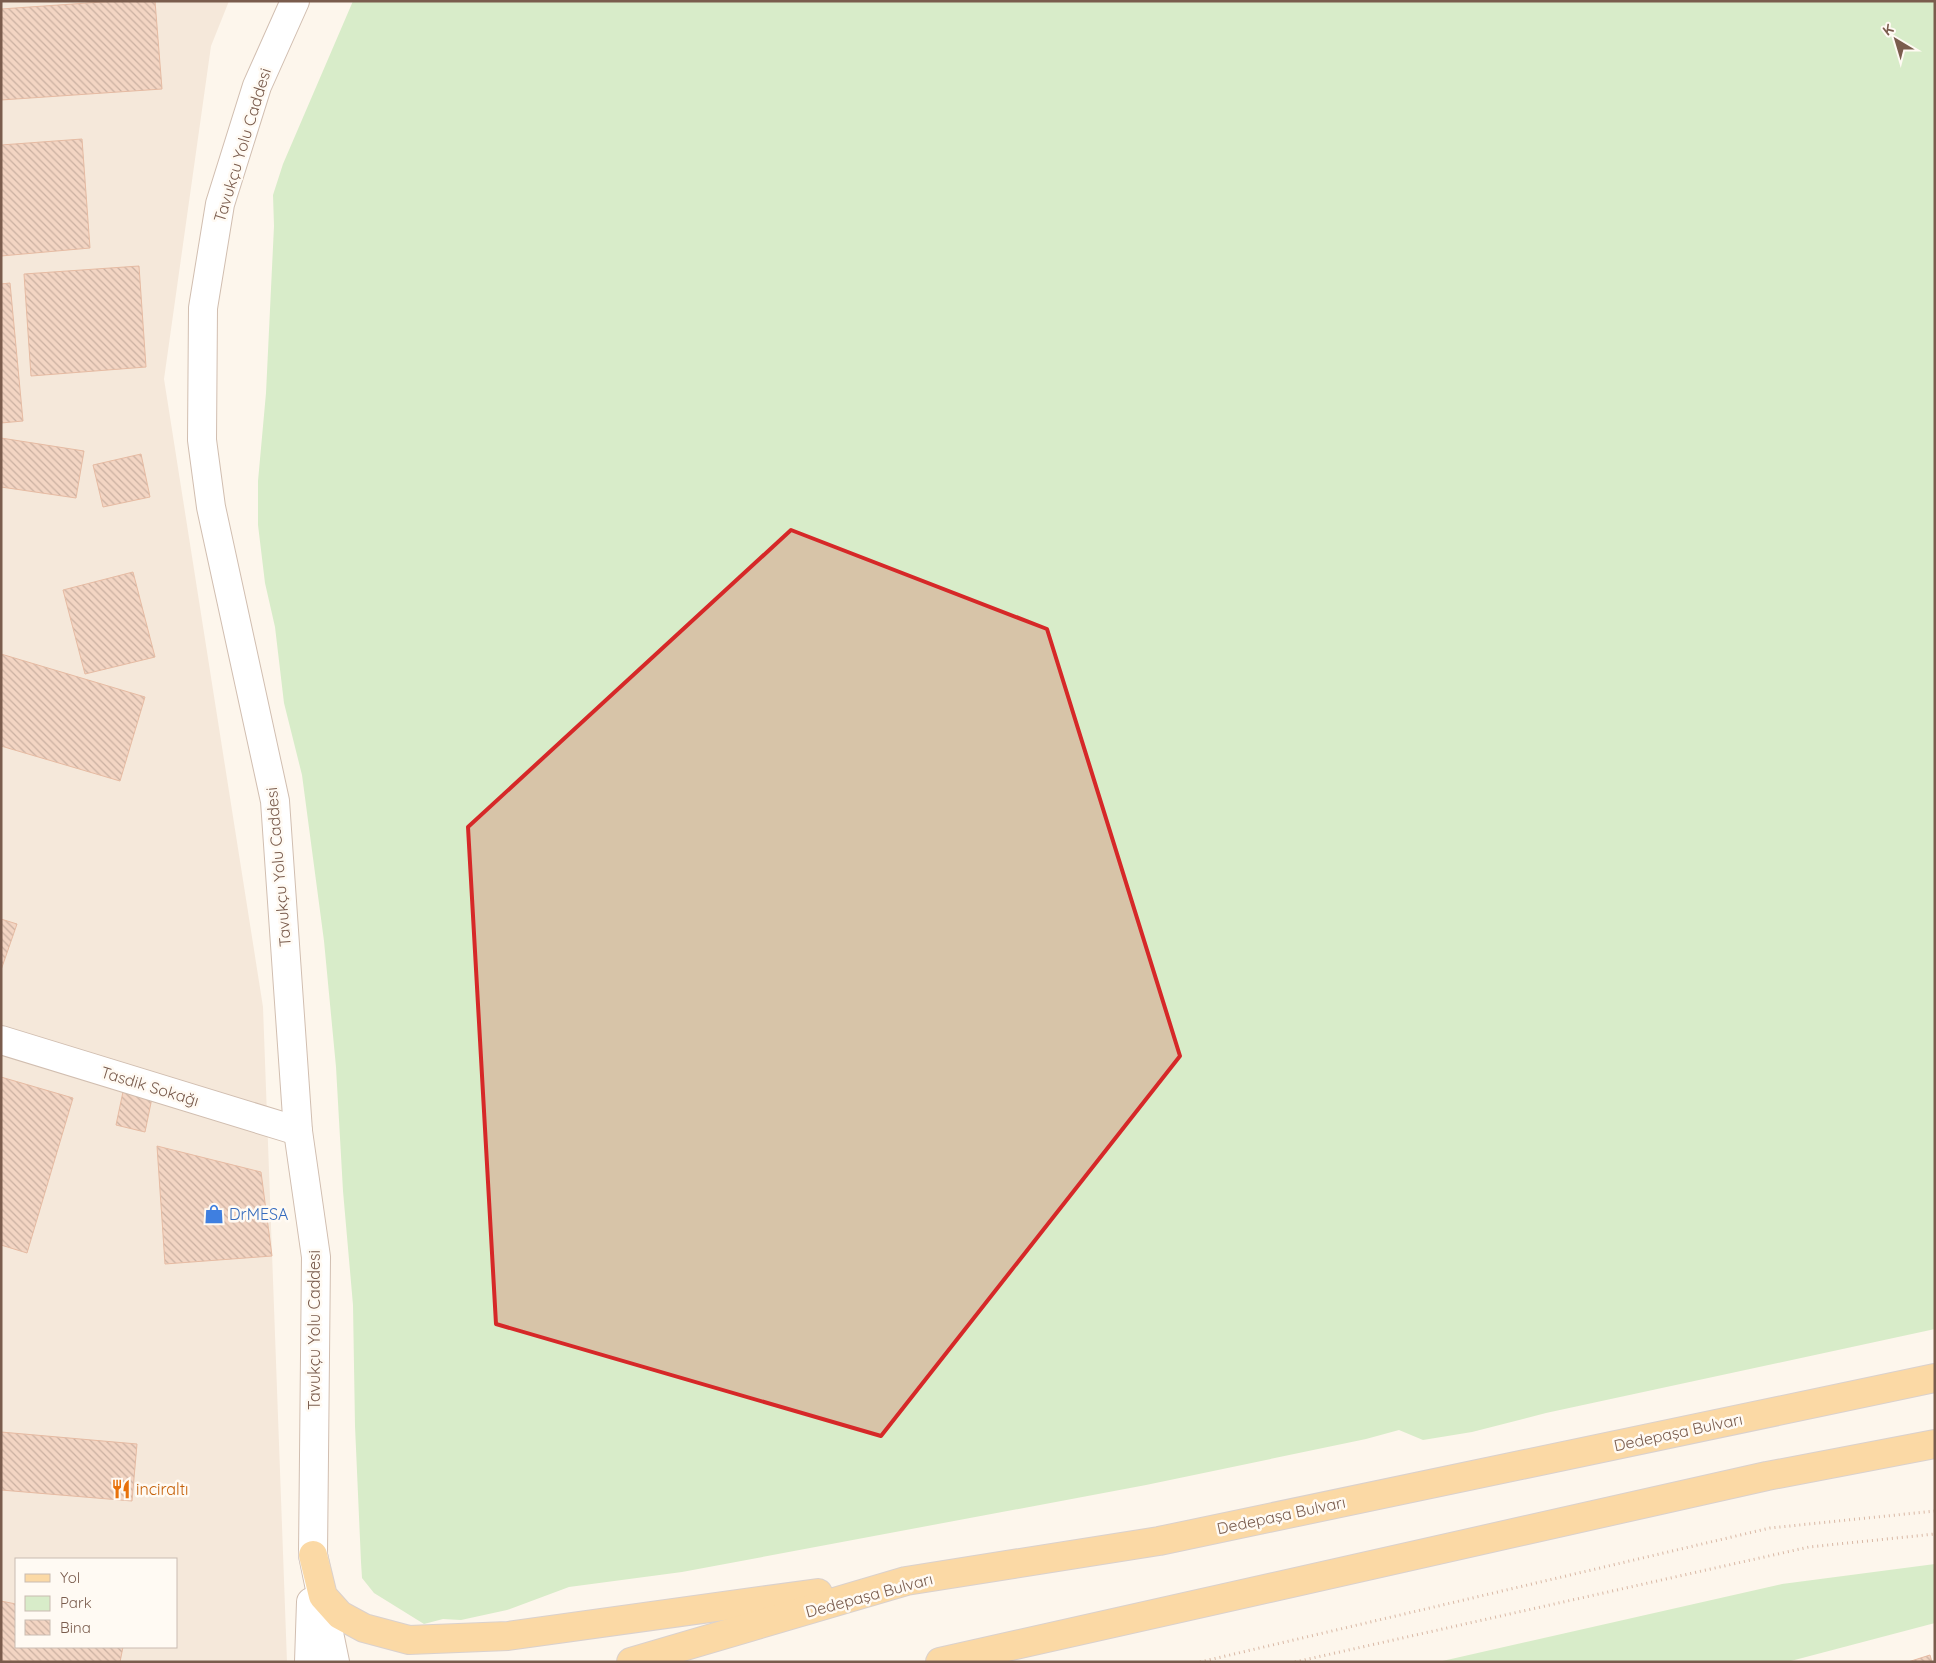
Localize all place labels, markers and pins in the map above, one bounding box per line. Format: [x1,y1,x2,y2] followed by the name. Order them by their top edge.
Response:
[203,1203,225,1225] shop icon: DrMESA
[229,1204,288,1224] place label: DrMESA
[110,1478,132,1500] restaurant icon: inciraltı
[136,1479,189,1499] place label: inciraltı

